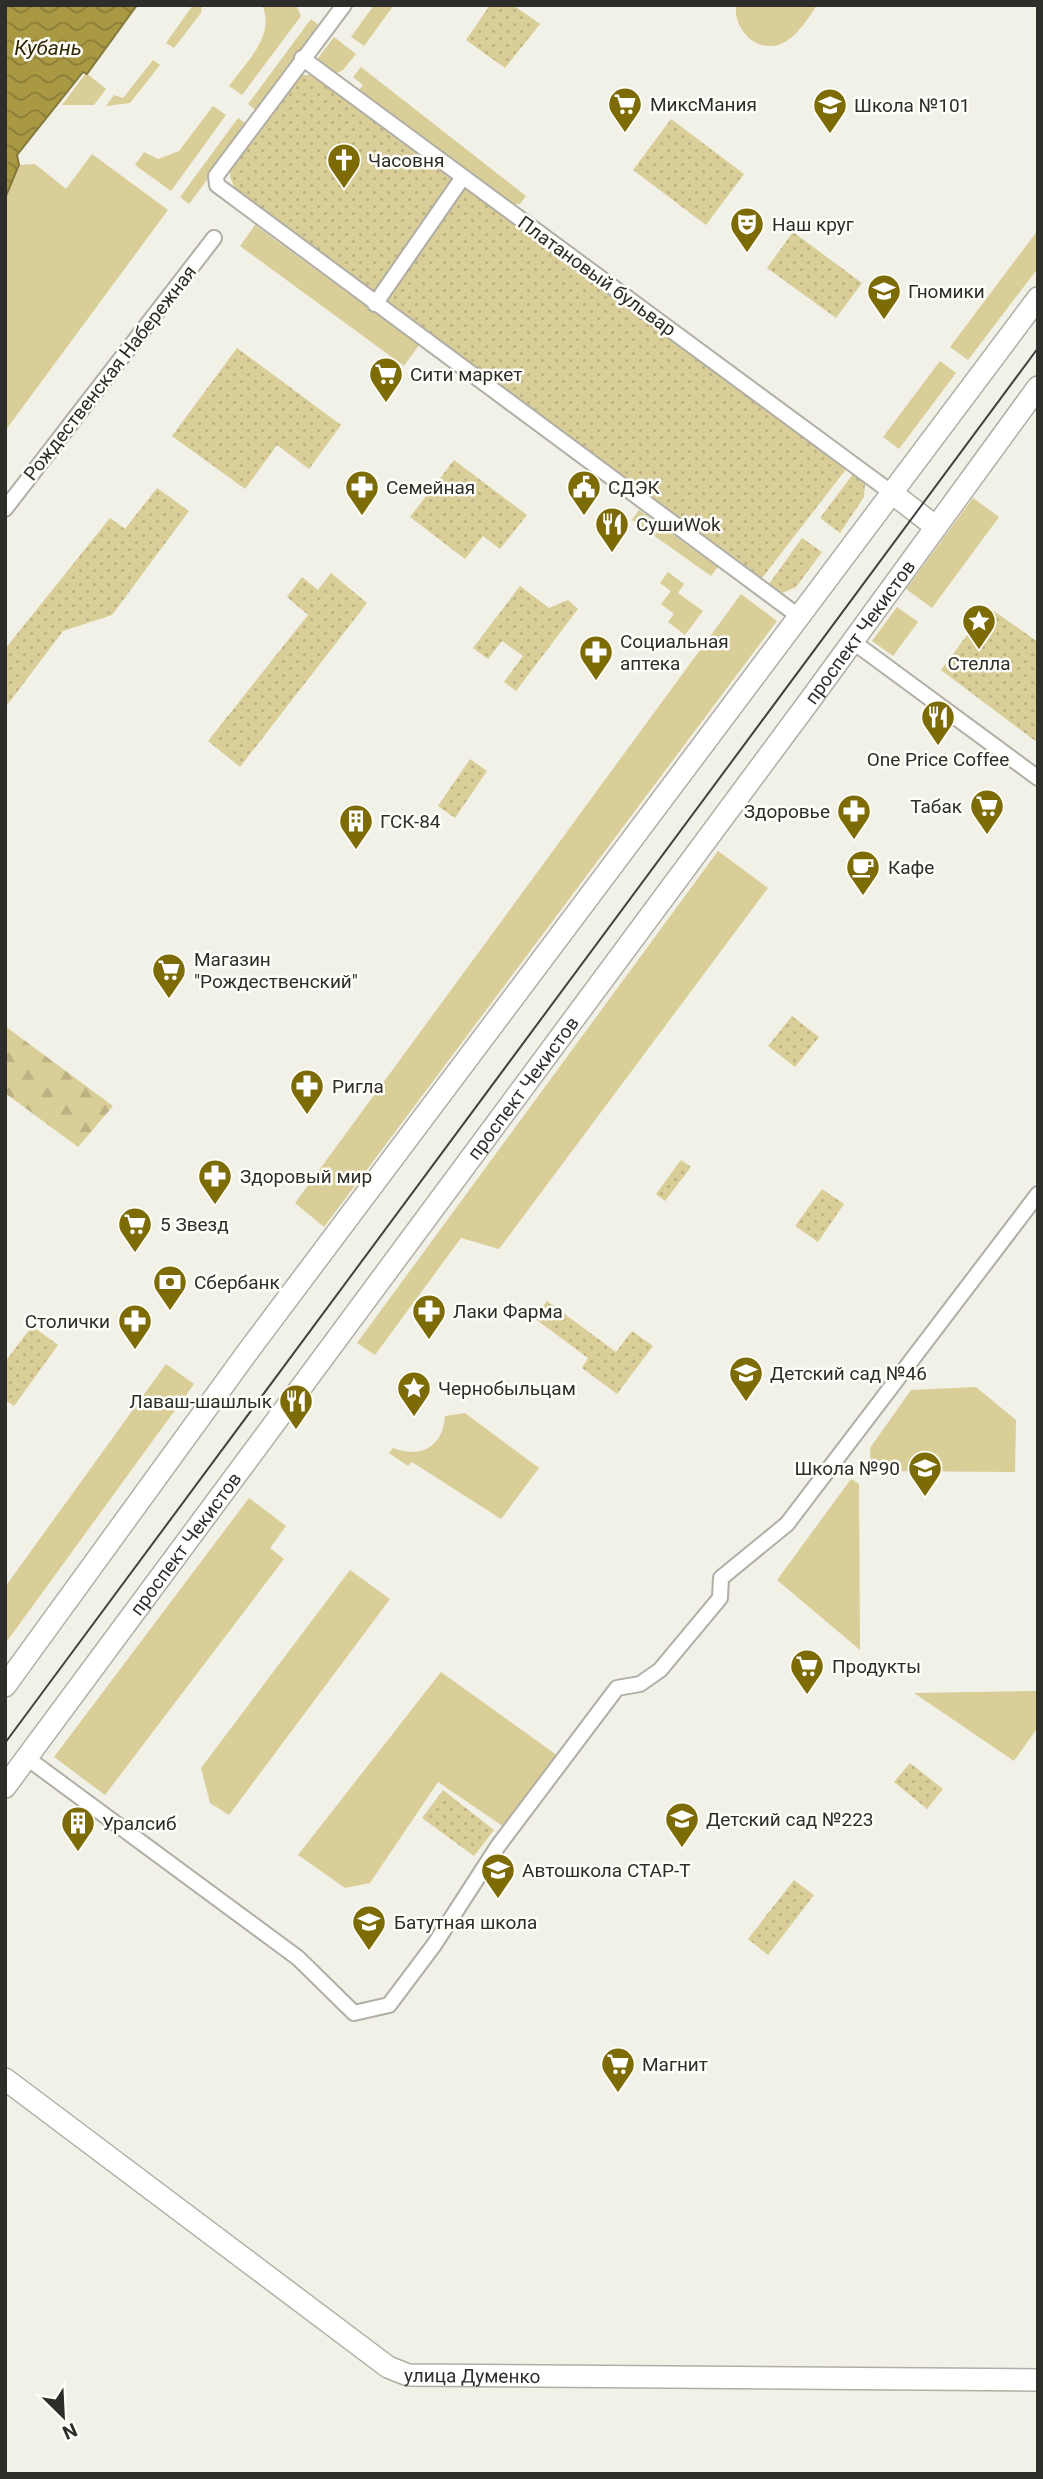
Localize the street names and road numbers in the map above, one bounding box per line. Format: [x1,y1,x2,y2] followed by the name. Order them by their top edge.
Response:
[514,211,680,341] street label: Платановый бульвар
[19,261,201,485] street label: Рождественская Набережная
[800,555,920,708] street label: проспект Чекистов
[462,1012,583,1164] street label: проспект Чекистов
[125,1467,246,1620] street label: проспект Чекистов
[404,2363,540,2388] street label: улица Думенко

